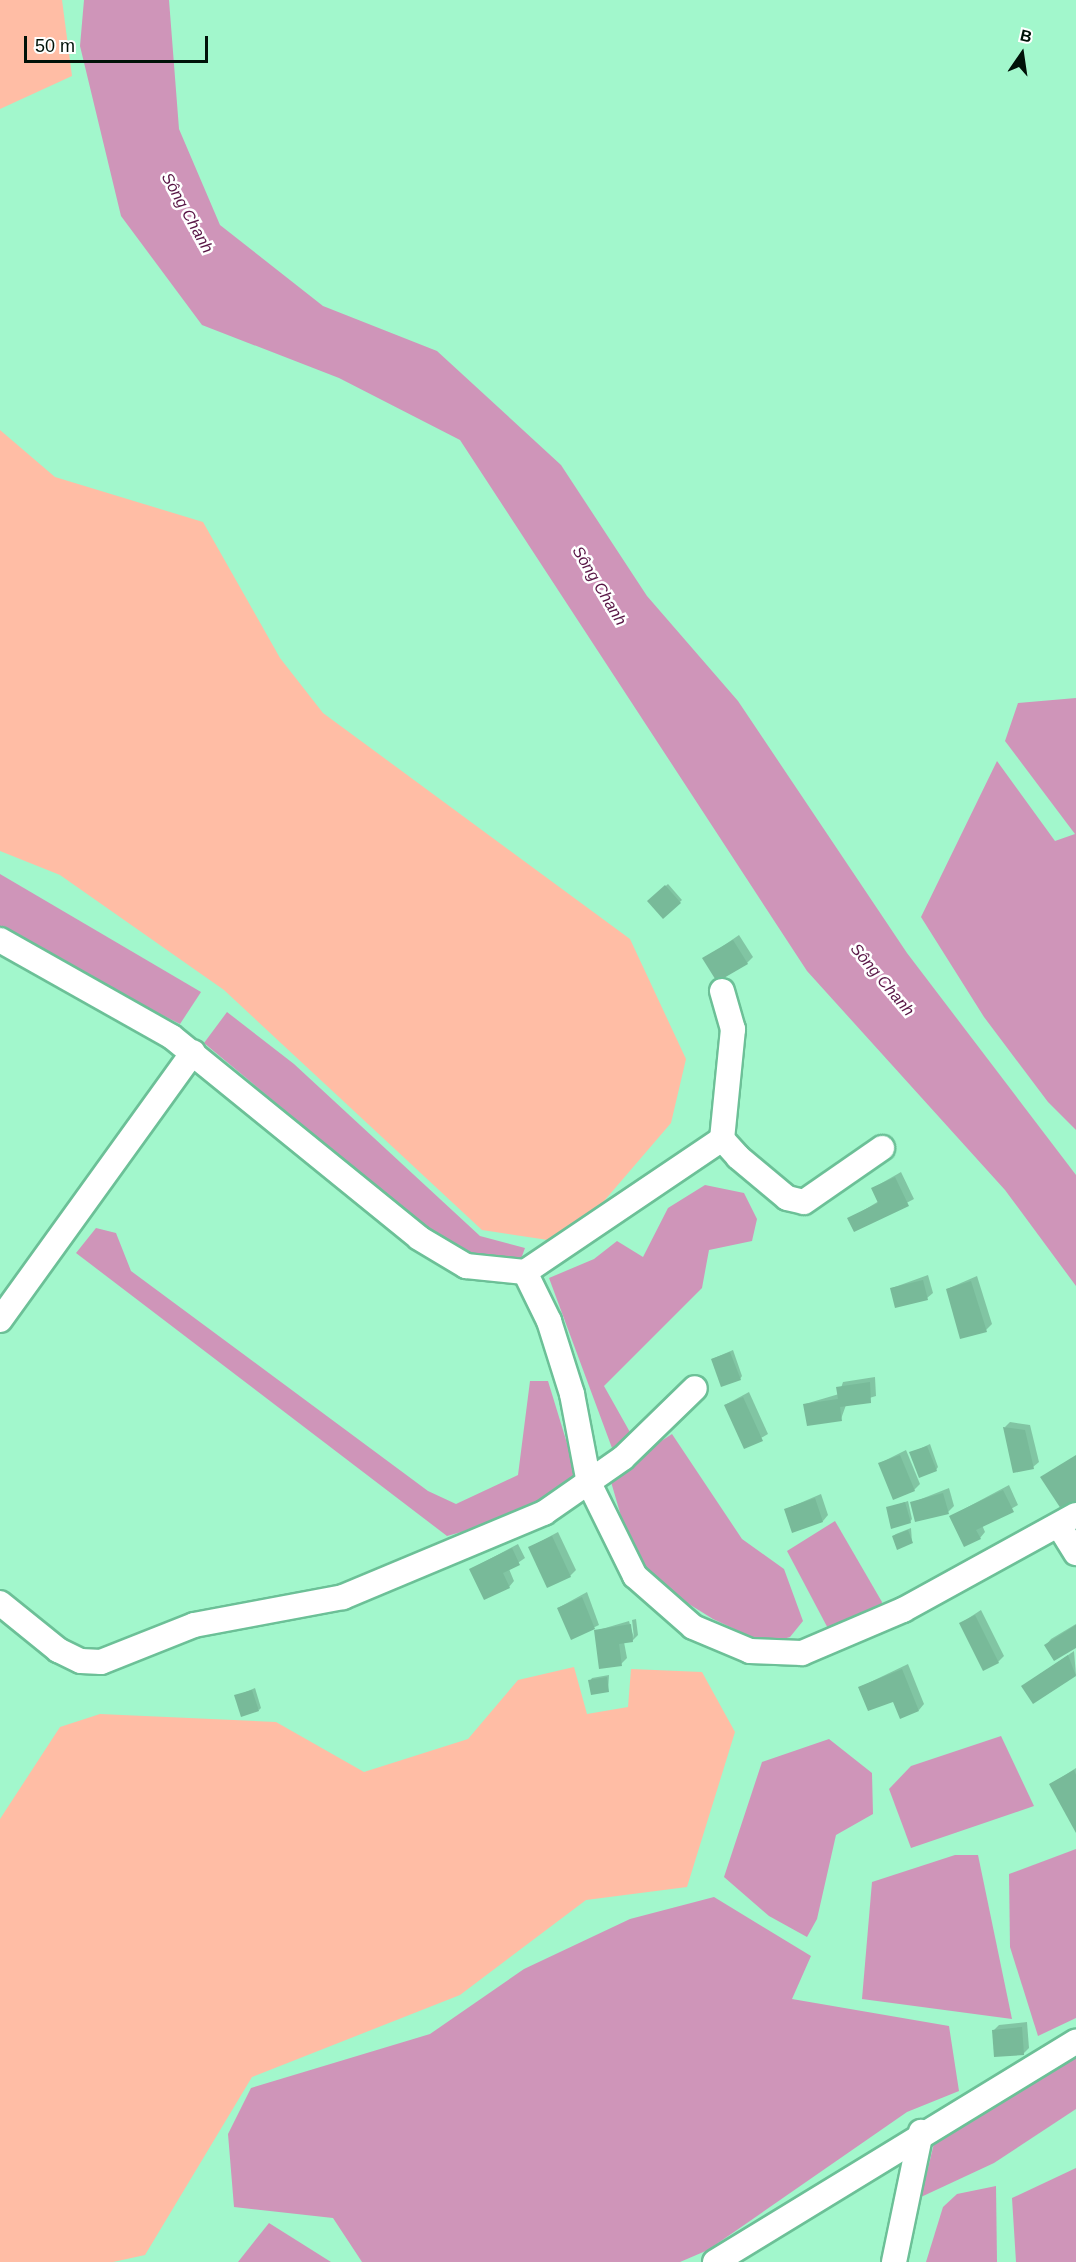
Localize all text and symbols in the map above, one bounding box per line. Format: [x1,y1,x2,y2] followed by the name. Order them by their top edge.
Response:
[27,24,212,62] scale bar
[992,24,1052,84] north arrow
[1019,26,1034,46] text: B
[35,36,75,56] text: 50 m
[157,169,217,257] water label: Sông Chanh
[568,543,630,629] water label: Sông Chanh
[846,940,918,1020] water label: Sông Chanh

